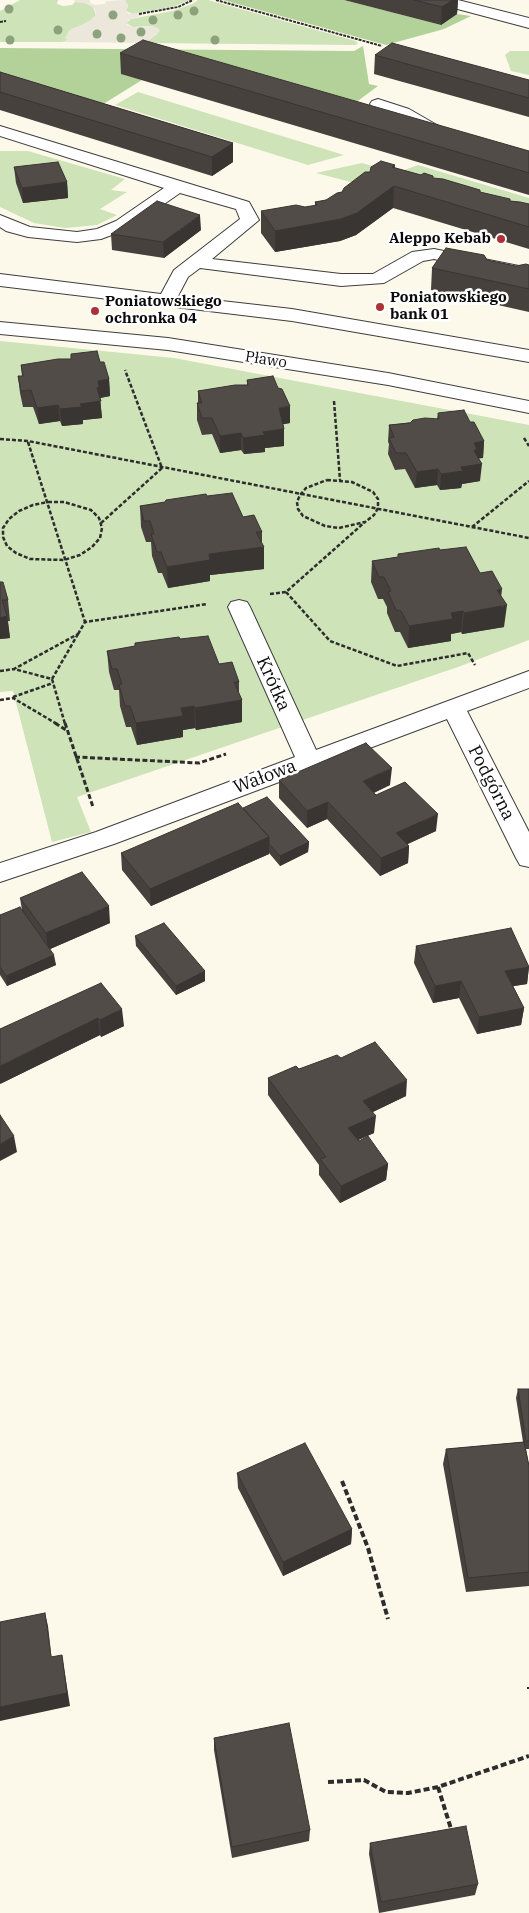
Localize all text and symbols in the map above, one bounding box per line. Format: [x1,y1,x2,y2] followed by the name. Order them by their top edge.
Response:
[389,230,491,248] place label: Aleppo Kebab
[495,233,507,245] marker: Aleppo Kebab
[390,289,507,324] place label: Poniatowskiego bank 01
[105,293,222,328] place label: Poniatowskiego ochronka 04
[374,301,386,313] marker: Poniatowskiego bank 01
[89,305,101,317] marker: Poniatowskiego ochronka 04
[244,348,288,372] street label: Pławo
[251,653,295,715] street label: Krótka
[463,742,519,824] street label: Podgórna
[231,755,299,799] street label: Wałowa

